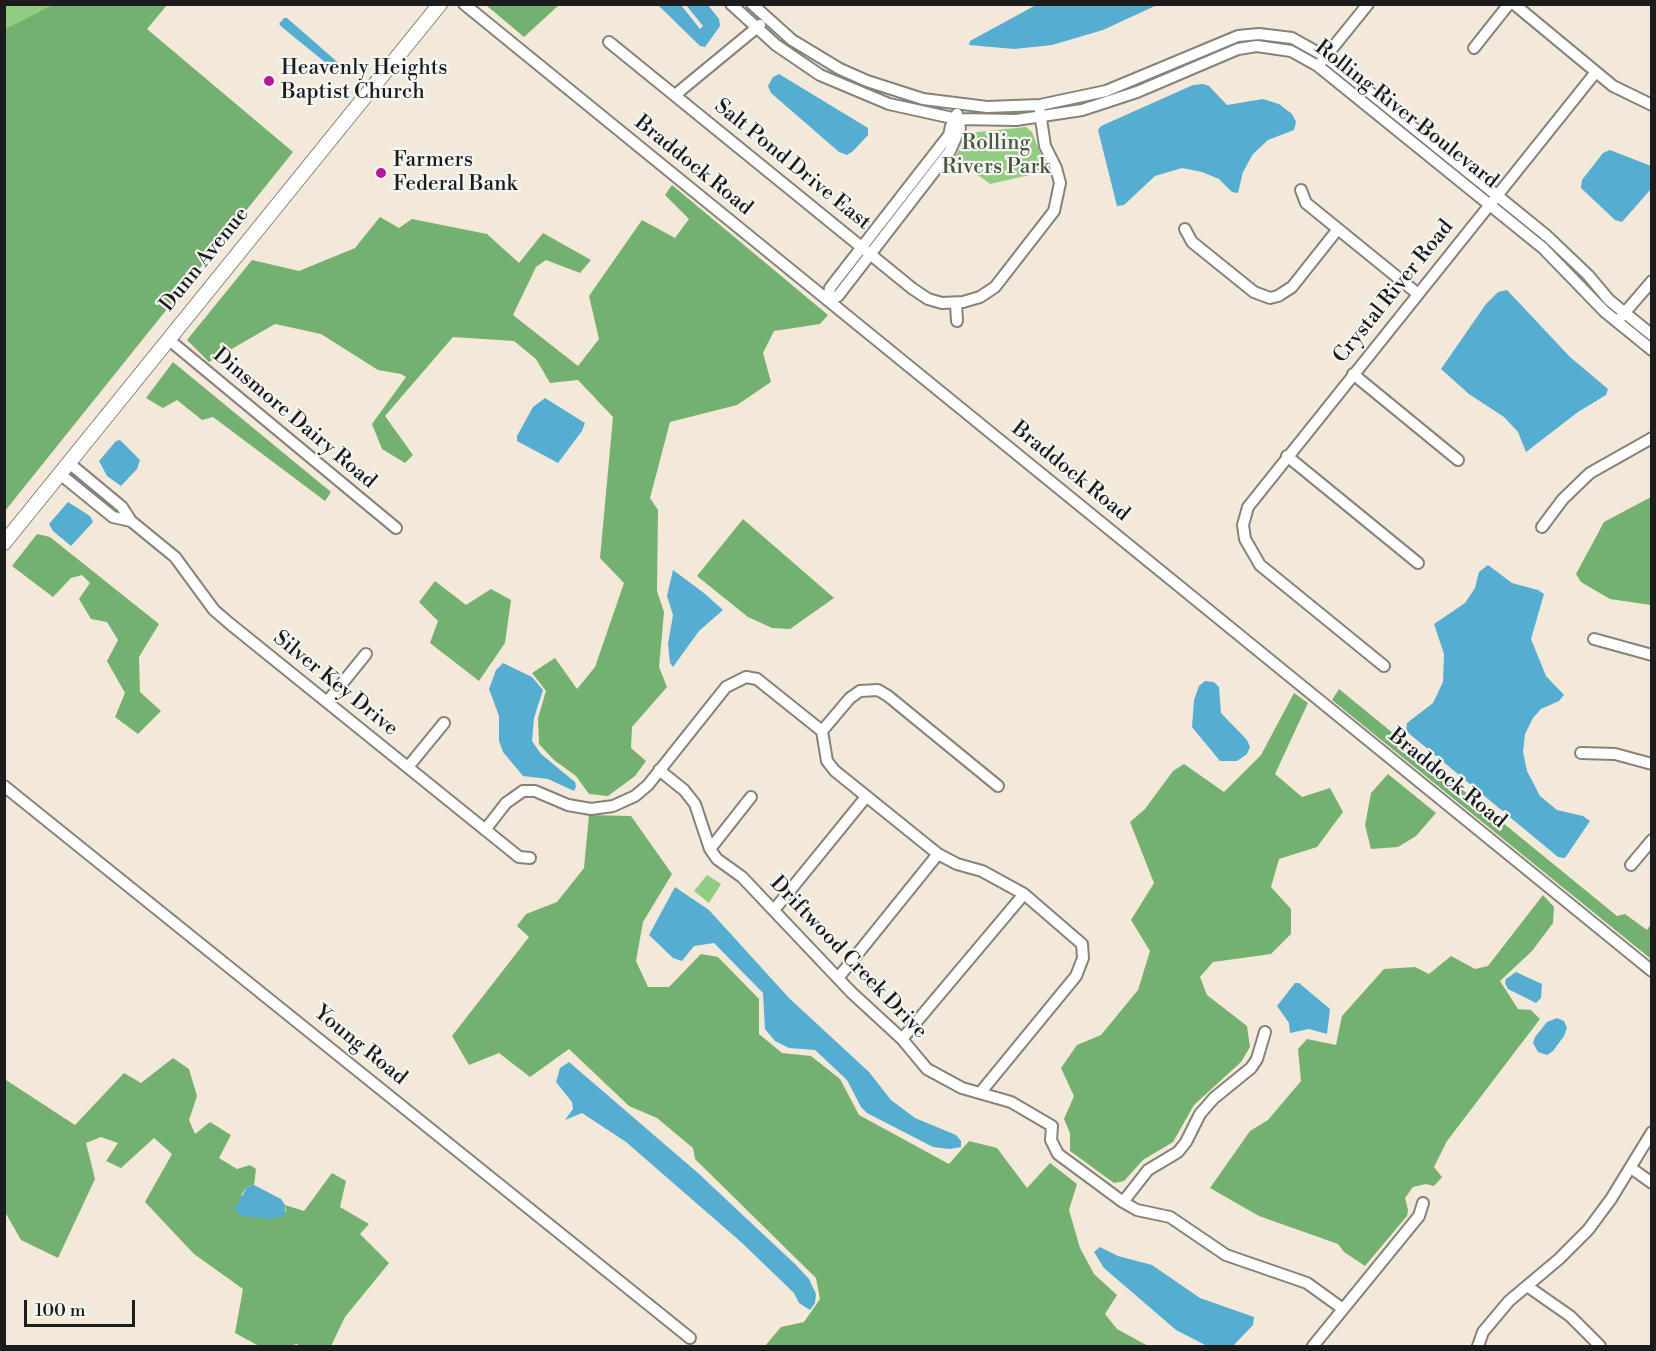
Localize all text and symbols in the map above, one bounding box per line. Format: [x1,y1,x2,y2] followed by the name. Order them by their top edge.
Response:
[1309,36,1503,194] street label: Rolling River Boulevard
[281,56,447,106] place label: Heavenly Heights Baptist Church
[262,74,276,88] marker: Heavenly Heights Baptist Church
[709,94,875,236] street label: Salt Pond Drive East
[629,111,757,221] street label: Braddock Road
[942,131,1050,181] park label: Rolling Rivers Park
[393,148,518,198] place label: Farmers Federal Bank
[374,166,388,180] marker: Farmers Federal Bank
[155,203,255,317] street label: Dunn Avenue
[1329,215,1459,369] street label: Crystal River Road
[207,343,381,495] street label: Dinsmore Dairy Road
[1006,417,1134,527] street label: Braddock Road
[268,626,402,742] street label: Silver Key Drive
[1383,724,1511,834] street label: Braddock Road
[764,872,932,1044] street label: Driftwood Creek Drive
[308,1001,412,1091] street label: Young Road
[27,1288,138,1326] scale bar
[35,1299,86,1322] text: 100 m

